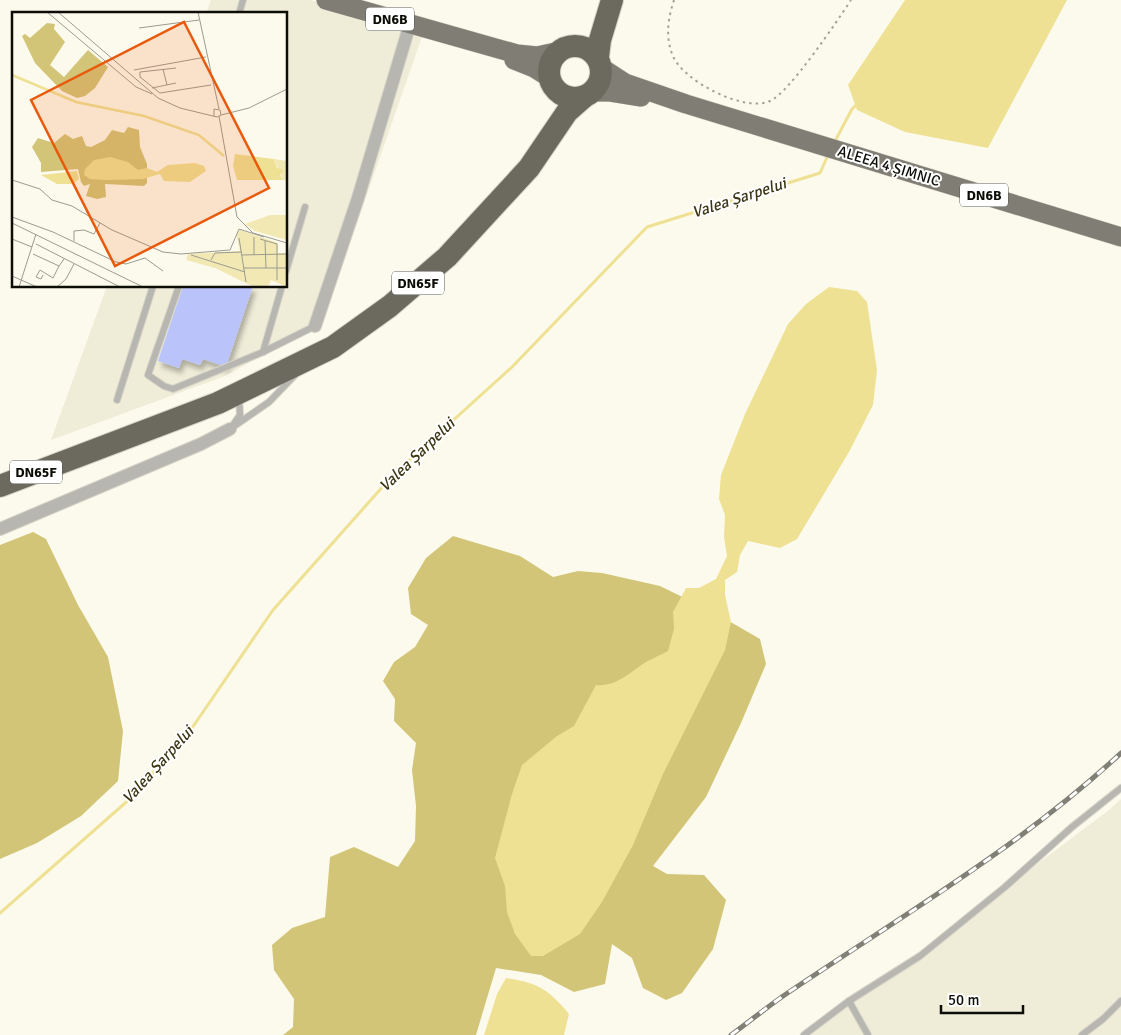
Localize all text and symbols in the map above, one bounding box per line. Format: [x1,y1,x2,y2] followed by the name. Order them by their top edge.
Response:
[366,8,414,30] road number: DN6B
[12,12,288,288] inset map
[836,142,942,190] street label: ALEEA 4 ȘIMNIC
[689,173,790,223] water label: Valea Șarpelui
[960,184,1008,206] road number: DN6B
[392,272,444,294] road number: DN65F
[375,413,460,496] water label: Valea Șarpelui
[10,461,62,484] road number: DN65F
[118,721,199,808] water label: Valea Șarpelui
[941,982,1024,1014] scale bar
[948,991,979,1009] text: 50 m

